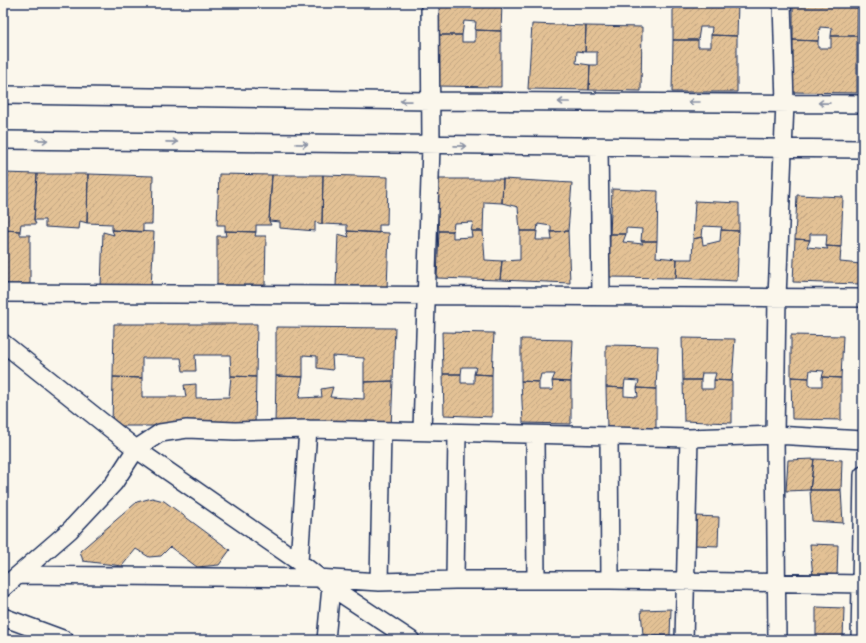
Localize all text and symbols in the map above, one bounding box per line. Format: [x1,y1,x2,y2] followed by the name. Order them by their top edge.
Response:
[400,97,413,105] one-way arrow
[558,98,571,106] one-way arrow
[688,98,701,106] one-way arrow
[818,99,831,107] one-way arrow
[35,137,48,144] one-way arrow
[165,138,178,146] one-way arrow
[295,140,308,148] one-way arrow
[453,142,466,150] one-way arrow

